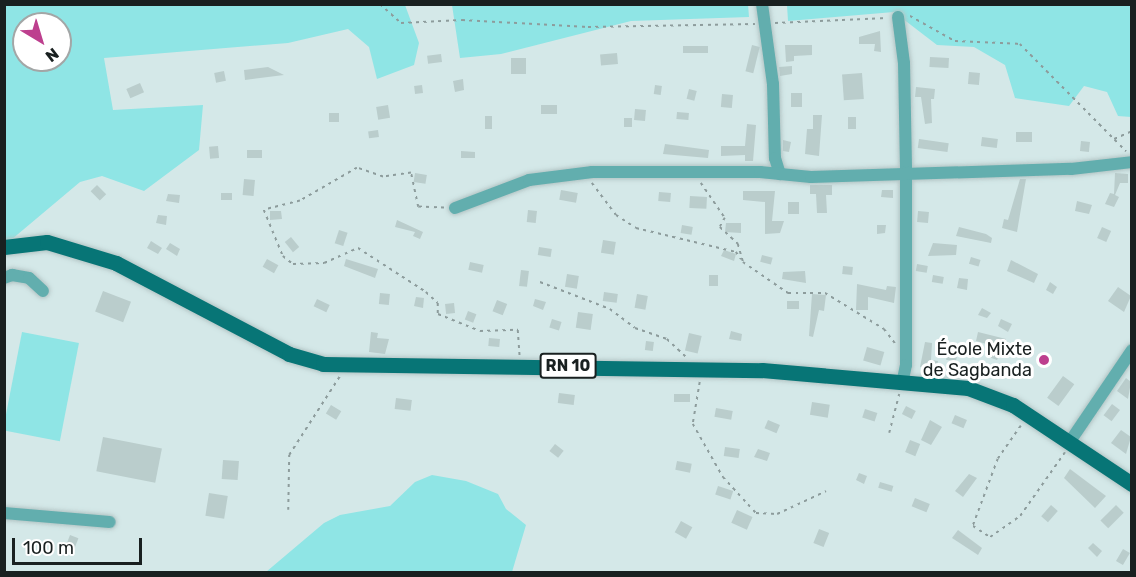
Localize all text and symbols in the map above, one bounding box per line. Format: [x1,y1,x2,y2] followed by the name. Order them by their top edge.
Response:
[12,12,72,72] north arrow
[42,44,63,66] text: N
[923,339,1032,382] place label: École Mixte de Sagbanda
[540,353,596,379] road number: RN 10
[1037,353,1051,367] marker: École Mixte de Sagbanda
[15,526,146,564] scale bar
[23,537,74,559] text: 100 m

